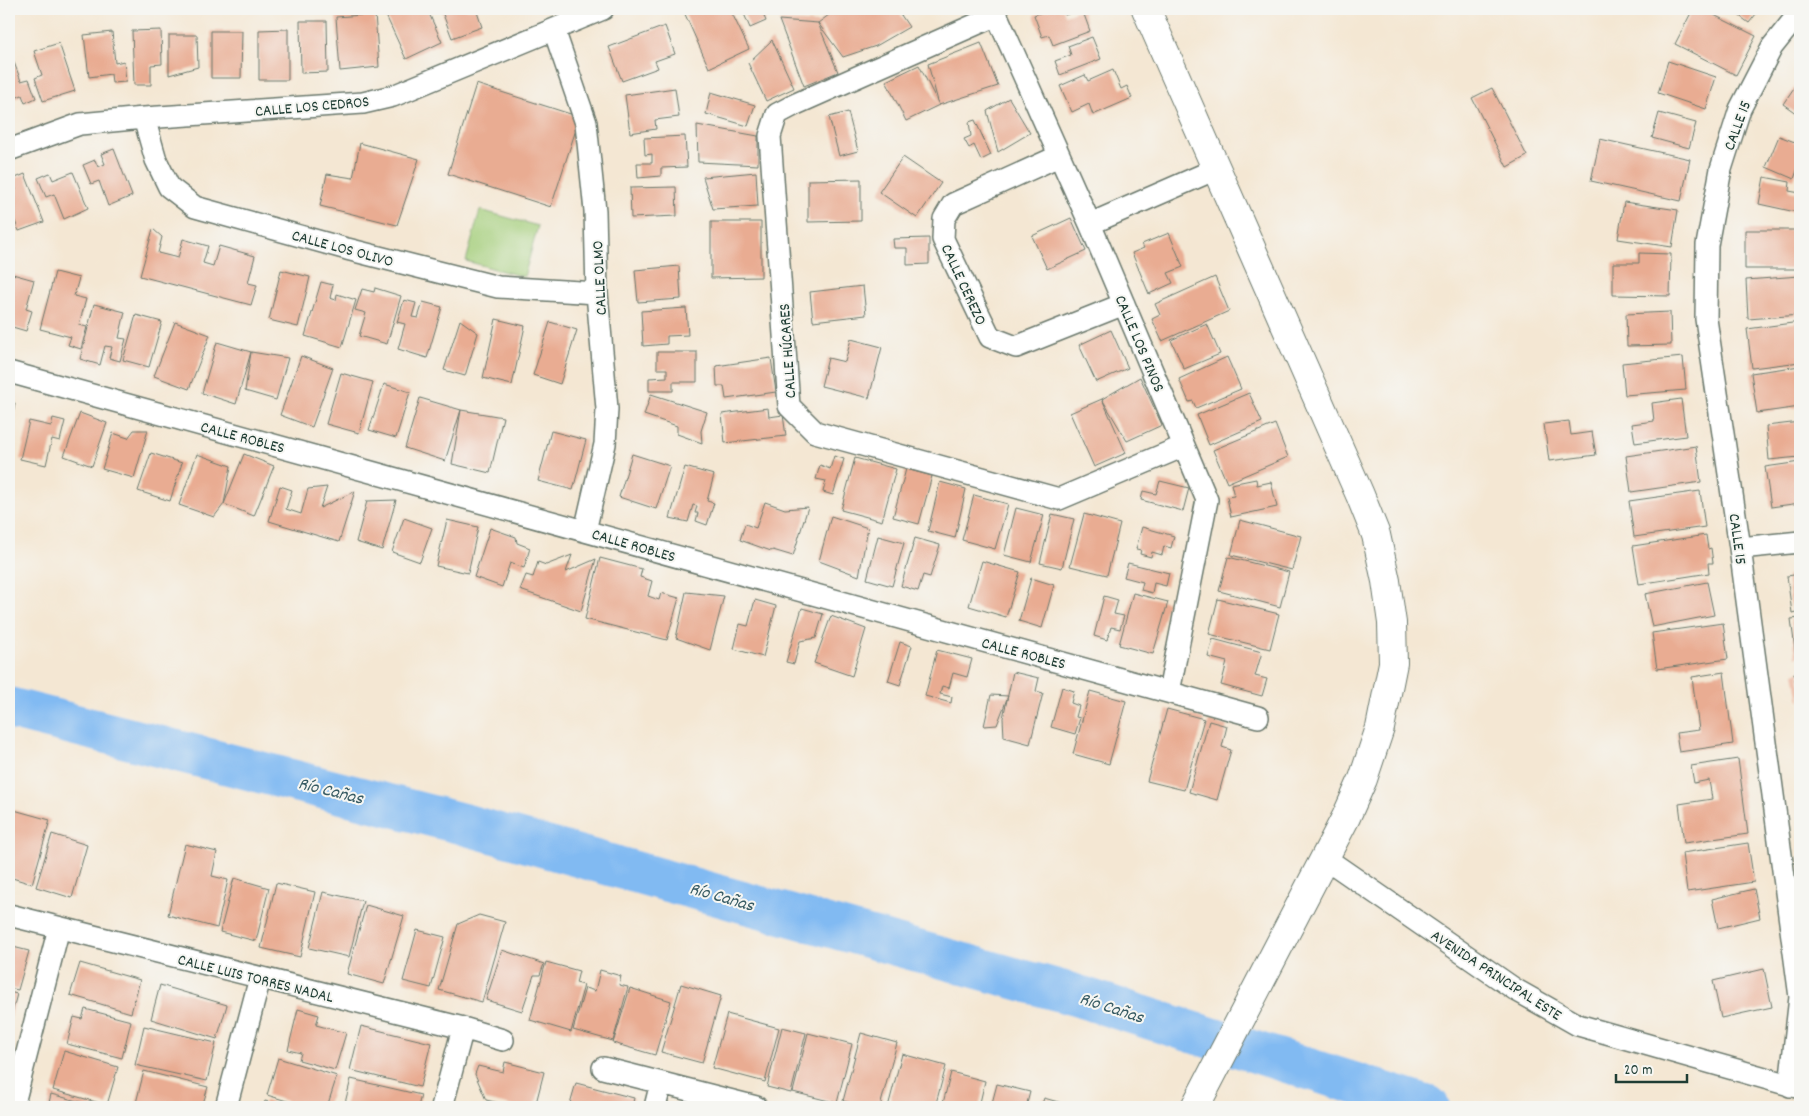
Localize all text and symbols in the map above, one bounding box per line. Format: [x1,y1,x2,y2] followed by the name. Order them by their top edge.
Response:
[254,91,370,124] street label: CALLE LOS CEDROS
[1719,98,1758,154] street label: CALLE 15
[289,225,396,274] street label: CALLE LOS OLIVO
[587,240,614,316] street label: CALLE OLMO
[934,241,992,329] street label: CALLE CEREZO
[1108,292,1170,396] street label: CALLE LOS PINOS
[774,303,803,399] street label: CALLE HÚCARES
[198,416,287,461] street label: CALLE ROBLES
[1722,512,1752,566] street label: CALLE 15
[589,523,678,569] street label: CALLE ROBLES
[979,632,1068,677] street label: CALLE ROBLES
[295,772,366,813] water label: Río Cañas
[686,877,757,920] water label: Río Cañas
[1426,925,1566,1028] street label: AVENIDA PRINCIPAL ESTE
[175,949,336,1010] street label: CALLE LUIS TORRES NADAL
[1076,987,1147,1032] water label: Río Cañas
[1616,1051,1688,1083] scale bar
[1624,1060,1652,1082] text: 20 m

